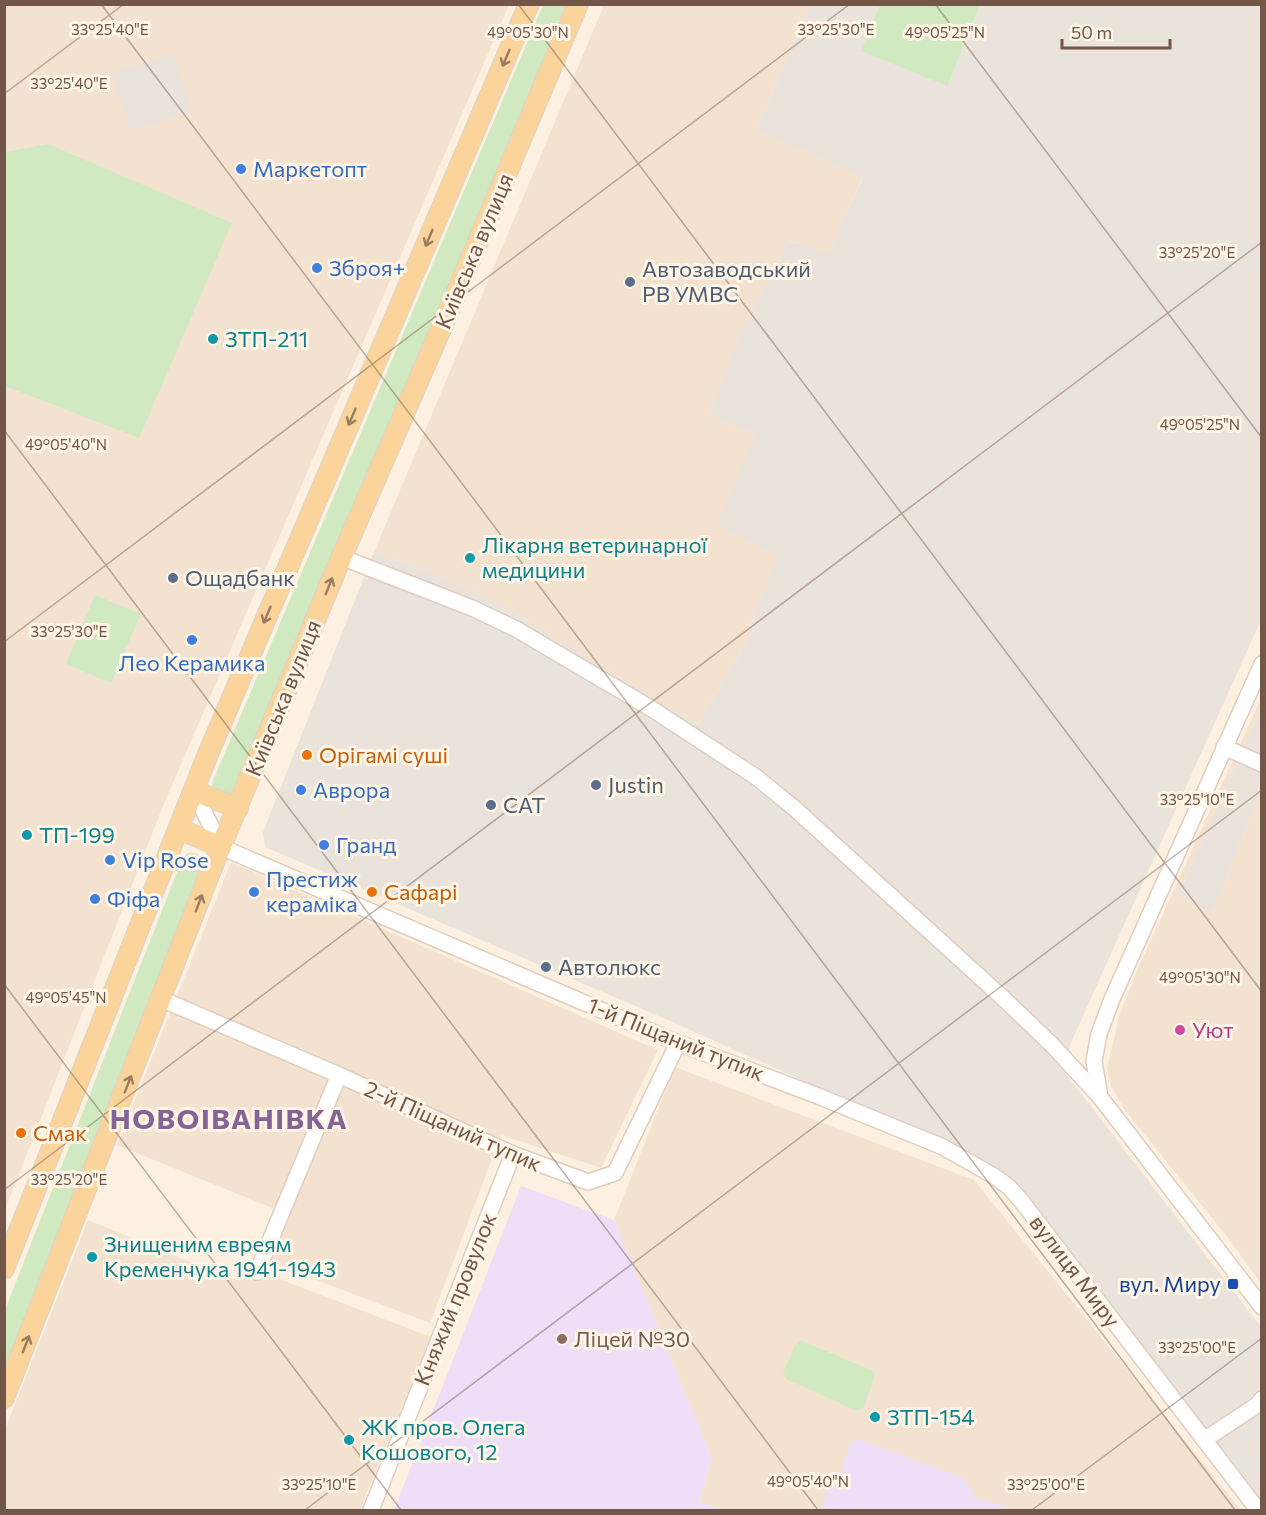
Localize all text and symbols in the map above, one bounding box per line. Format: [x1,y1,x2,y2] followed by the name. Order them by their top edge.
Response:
[1062,12,1170,50] scale bar
[71,20,149,38] text: 33°25'40"E
[798,20,875,38] text: 33°25'30"E
[1071,21,1112,43] text: 50 m
[487,23,569,41] text: 49°05'30"N
[905,23,985,41] text: 49°05'25"N
[500,49,511,67] one-way arrow
[30,74,108,92] text: 33°25'40"E
[253,155,367,182] place label: Маркетопт
[234,162,248,176] marker: Маркетопт
[429,169,518,333] street label: Київська вулиця
[423,228,434,246] one-way arrow
[1159,243,1235,261] text: 33°25'20"E
[329,254,405,281] place label: Зброя+
[642,255,811,307] place label: Автозаводський РВ УМВС
[310,261,324,275] marker: Зброя+
[623,275,637,289] marker: Автозаводський РВ УМВС
[225,325,308,352] place label: ЗТП-211
[206,332,220,346] marker: ЗТП-211
[346,407,357,425] one-way arrow
[1160,415,1240,433] text: 49°05'25"N
[25,435,107,453] text: 49°05'40"N
[482,531,708,583] place label: Лікарня ветеринарної медицини
[463,551,477,565] marker: Лікарня ветеринарної медицини
[185,564,295,591] place label: Ощадбанк
[166,571,180,585] marker: Ощадбанк
[324,578,335,596] one-way arrow
[260,606,272,624] one-way arrow
[239,616,326,780] street label: Київська вулиця
[31,622,108,640] text: 33°25'30"E
[185,633,199,647] marker: Лео Керамика
[119,649,265,676] place label: Лео Керамика
[319,741,448,768] place label: Орігамі суші
[300,748,314,762] marker: Орігамі суші
[608,771,664,798] place label: Justin
[313,776,390,803] place label: Аврора
[589,778,603,792] marker: Justin
[294,783,308,797] marker: Аврора
[1160,790,1234,808] text: 33°25'10"E
[503,791,545,818] place label: САТ
[484,798,498,812] marker: САТ
[39,821,115,848] place label: ТП-199
[20,828,34,842] marker: ТП-199
[336,831,396,858] place label: Гранд
[317,838,331,852] marker: Гранд
[122,846,209,873] place label: Vip Rose
[103,853,117,867] marker: Vip Rose
[266,865,359,917] place label: Престиж кераміка
[384,878,458,905] place label: Сафарі
[107,885,160,912] place label: Фiфа
[247,885,261,899] marker: Престиж кераміка
[365,885,379,899] marker: Сафарі
[88,892,102,906] marker: Фiфа
[194,894,205,912] one-way arrow
[558,953,661,980] place label: Автолюкс
[539,960,553,974] marker: Автолюкс
[1159,968,1241,986] text: 49°05'30"N
[25,988,107,1006] text: 49°05'45"N
[584,991,769,1086] street label: 1-й Піщаний тупик
[1192,1016,1234,1043] place label: Уют
[1173,1023,1187,1037] marker: Уют
[360,1074,546,1177] street label: 2-й Піщаний тупик
[123,1075,134,1094] one-way arrow
[110,1101,348,1135] district label: НОВОІВАНІВКА
[33,1119,87,1146] place label: Смак
[14,1126,28,1140] marker: Смак
[31,1170,107,1188] text: 33°25'20"E
[408,1208,502,1389] street label: Княжий провулок
[1024,1209,1126,1332] street label: вулиця Миру
[104,1230,336,1282] place label: Знищеним євреям Кременчука 1941-1943
[85,1250,99,1264] marker: Знищеним євреям Кременчука 1941-1943
[1119,1270,1221,1297] place label: вул. Миру
[1226,1277,1240,1291] marker: вул. Миру
[574,1325,690,1352] place label: Ліцей №30
[555,1332,569,1346] marker: Ліцей №30
[21,1335,32,1354] one-way arrow
[1158,1338,1236,1356] text: 33°25'00"E
[887,1403,975,1430] place label: ЗТП-154
[868,1410,882,1424] marker: ЗТП-154
[361,1413,525,1465] place label: ЖК пров. Олега Кошового, 12
[342,1433,356,1447] marker: ЖК пров. Олега Кошового, 12
[767,1472,849,1490] text: 49°05'40"N
[282,1475,356,1493] text: 33°25'10"E
[1007,1475,1085,1493] text: 33°25'00"E

